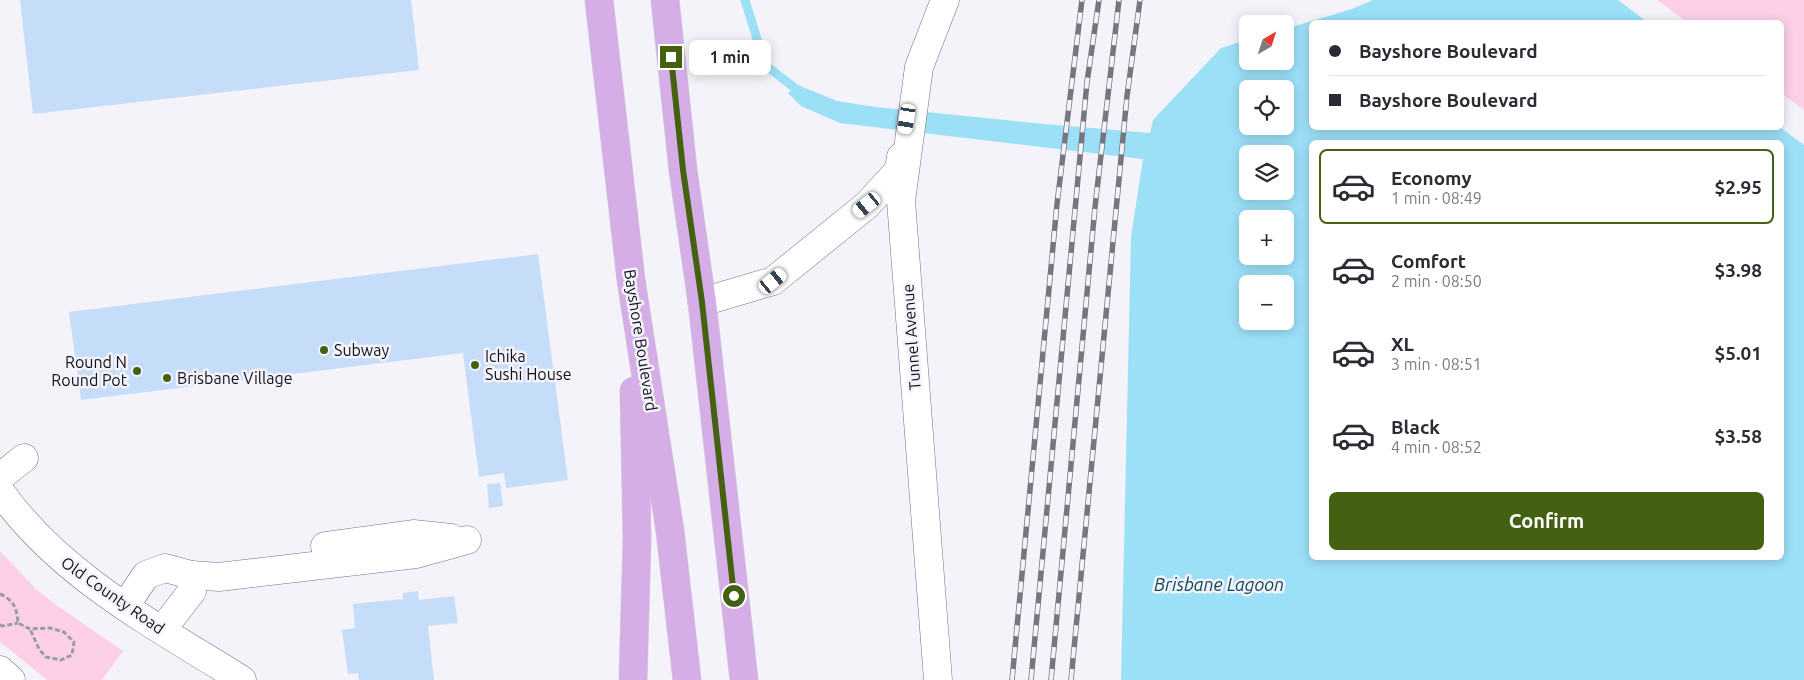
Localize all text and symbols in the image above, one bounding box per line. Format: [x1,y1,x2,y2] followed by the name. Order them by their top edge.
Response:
[1239,15,1294,70] north arrow
[1239,15,1294,330] map controls
[688,40,771,74] callout: 1 min
[1359,40,1538,62] text: Bayshore Boulevard
[660,46,682,68] route end
[710,48,750,66] text: 1 min
[1239,80,1294,135] button: locate
[1359,89,1538,111] text: Bayshore Boulevard
[897,103,916,135] car
[1239,145,1294,200] button: layers
[1331,164,1376,209] icon: car
[1391,167,1472,189] text: Economy
[1714,176,1762,198] text: $2.95
[1391,189,1482,207] text: 1 min · 08:49
[850,190,883,220] car
[1239,210,1294,265] button: +
[1331,247,1376,292] icon: car
[1391,250,1466,272] text: Comfort
[1714,259,1762,281] text: $3.98
[756,266,789,296] car
[621,268,661,412] street label: Bayshore Boulevard
[1391,272,1482,290] text: 2 min · 08:50
[1239,275,1294,330] button: −
[898,283,924,391] street label: Tunnel Avenue
[1331,330,1376,375] icon: car
[1391,333,1414,355] text: XL
[334,341,389,359] place label: Subway
[1714,342,1762,364] text: $5.01
[318,344,330,356] marker: Subway
[485,347,572,383] place label: Ichika Sushi House
[51,353,128,389] place label: Round N Round Pot
[1391,355,1482,373] text: 3 min · 08:51
[469,359,481,371] marker: Ichika Sushi House
[131,365,143,377] marker: Round N Round Pot
[177,369,293,387] place label: Brisbane Village
[161,372,173,384] marker: Brisbane Village
[1331,413,1376,458] icon: car
[1391,416,1440,438] text: Black
[1714,425,1762,447] text: $3.58
[1391,438,1482,456] text: 4 min · 08:52
[1329,492,1764,550] button: Confirm
[58,553,168,637] street label: Old County Road
[1154,574,1284,594] water label: Brisbane Lagoon
[723,585,745,607] route start

